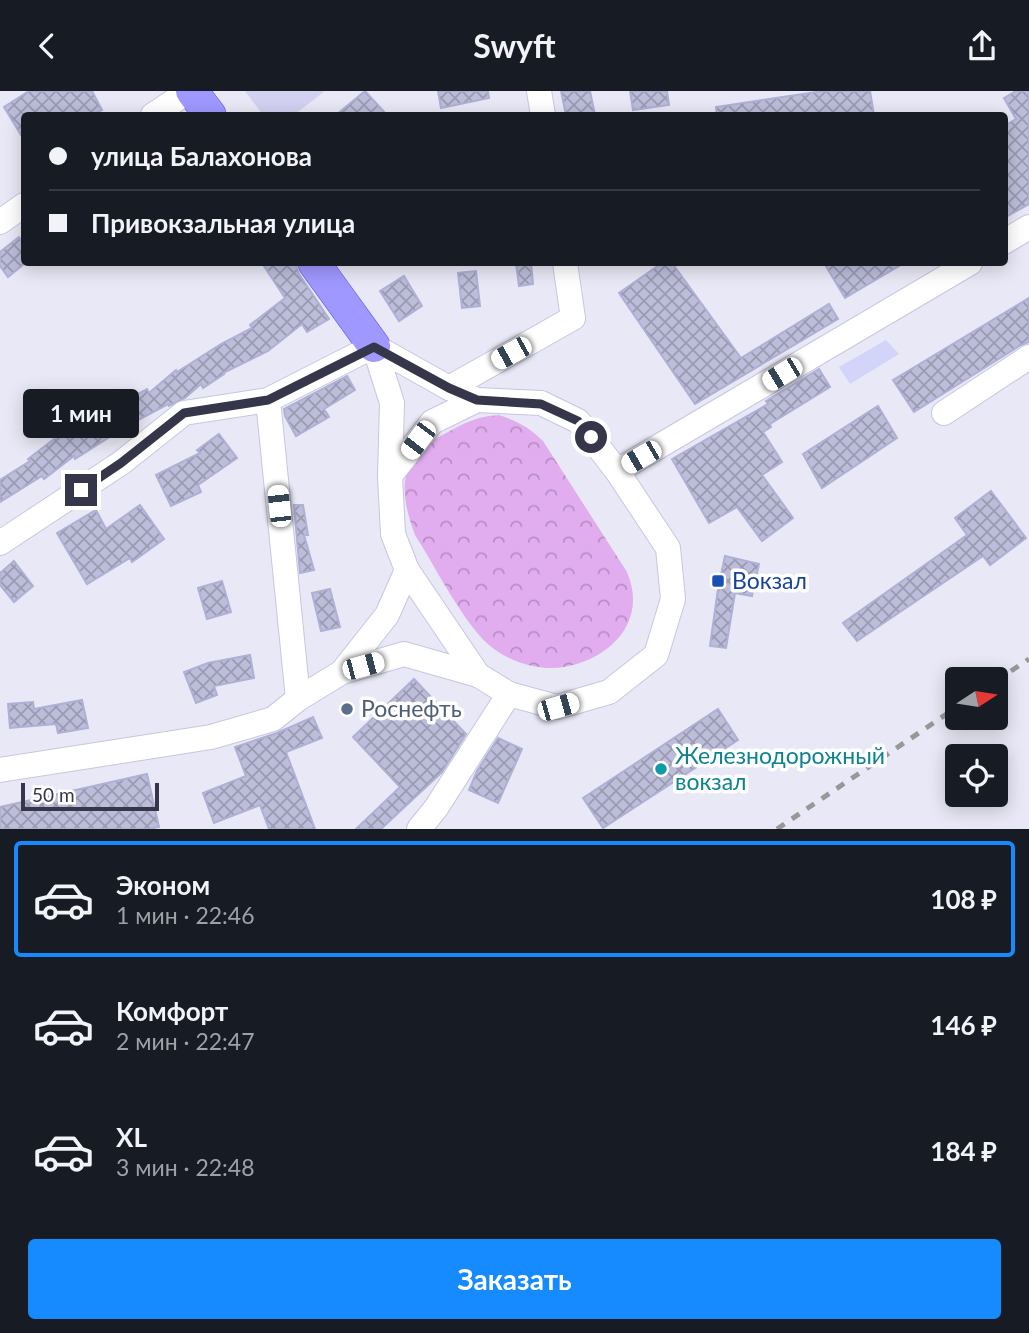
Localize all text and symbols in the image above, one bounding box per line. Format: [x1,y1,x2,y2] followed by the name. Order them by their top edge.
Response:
[473,26,556,65] text: Swyft
[28,27,66,65] icon: back
[963,27,1001,65] icon: share
[91,140,312,172] text: улица Балахонова
[91,207,355,239] text: Привокзальная улица
[488,334,535,372] car
[759,354,806,394] car
[23,389,139,437] callout: 1 мин
[50,399,112,427] text: 1 мин
[397,417,440,463] car
[575,421,607,453] route start
[618,437,665,477] car
[65,474,97,506] route end
[267,484,292,528] car
[732,566,807,594] place label: Вокзал
[710,573,726,589] marker: Вокзал
[340,650,387,682] car
[945,667,1008,730] north arrow
[945,667,1008,807] map controls
[535,691,582,723] car
[361,694,462,722] place label: Роснефть
[339,701,355,717] marker: Роснефть
[675,741,885,795] place label: Железнодорожный вокзал
[945,744,1008,807] button: locate
[653,761,669,777] marker: Железнодорожный вокзал
[21,780,159,812] scale bar
[32,783,75,806] text: 50 m
[32,868,95,931] icon: car
[116,869,210,901] text: Эконом
[930,883,997,915] text: 108 ₽
[116,901,255,929] text: 1 мин · 22:46
[32,994,95,1057] icon: car
[116,995,228,1027] text: Комфорт
[930,1009,997,1041] text: 146 ₽
[116,1027,255,1055] text: 2 мин · 22:47
[32,1120,95,1183] icon: car
[116,1121,147,1153] text: XL
[930,1135,997,1167] text: 184 ₽
[116,1153,255,1181] text: 3 мин · 22:48
[28,1239,1001,1319] button: Заказать

